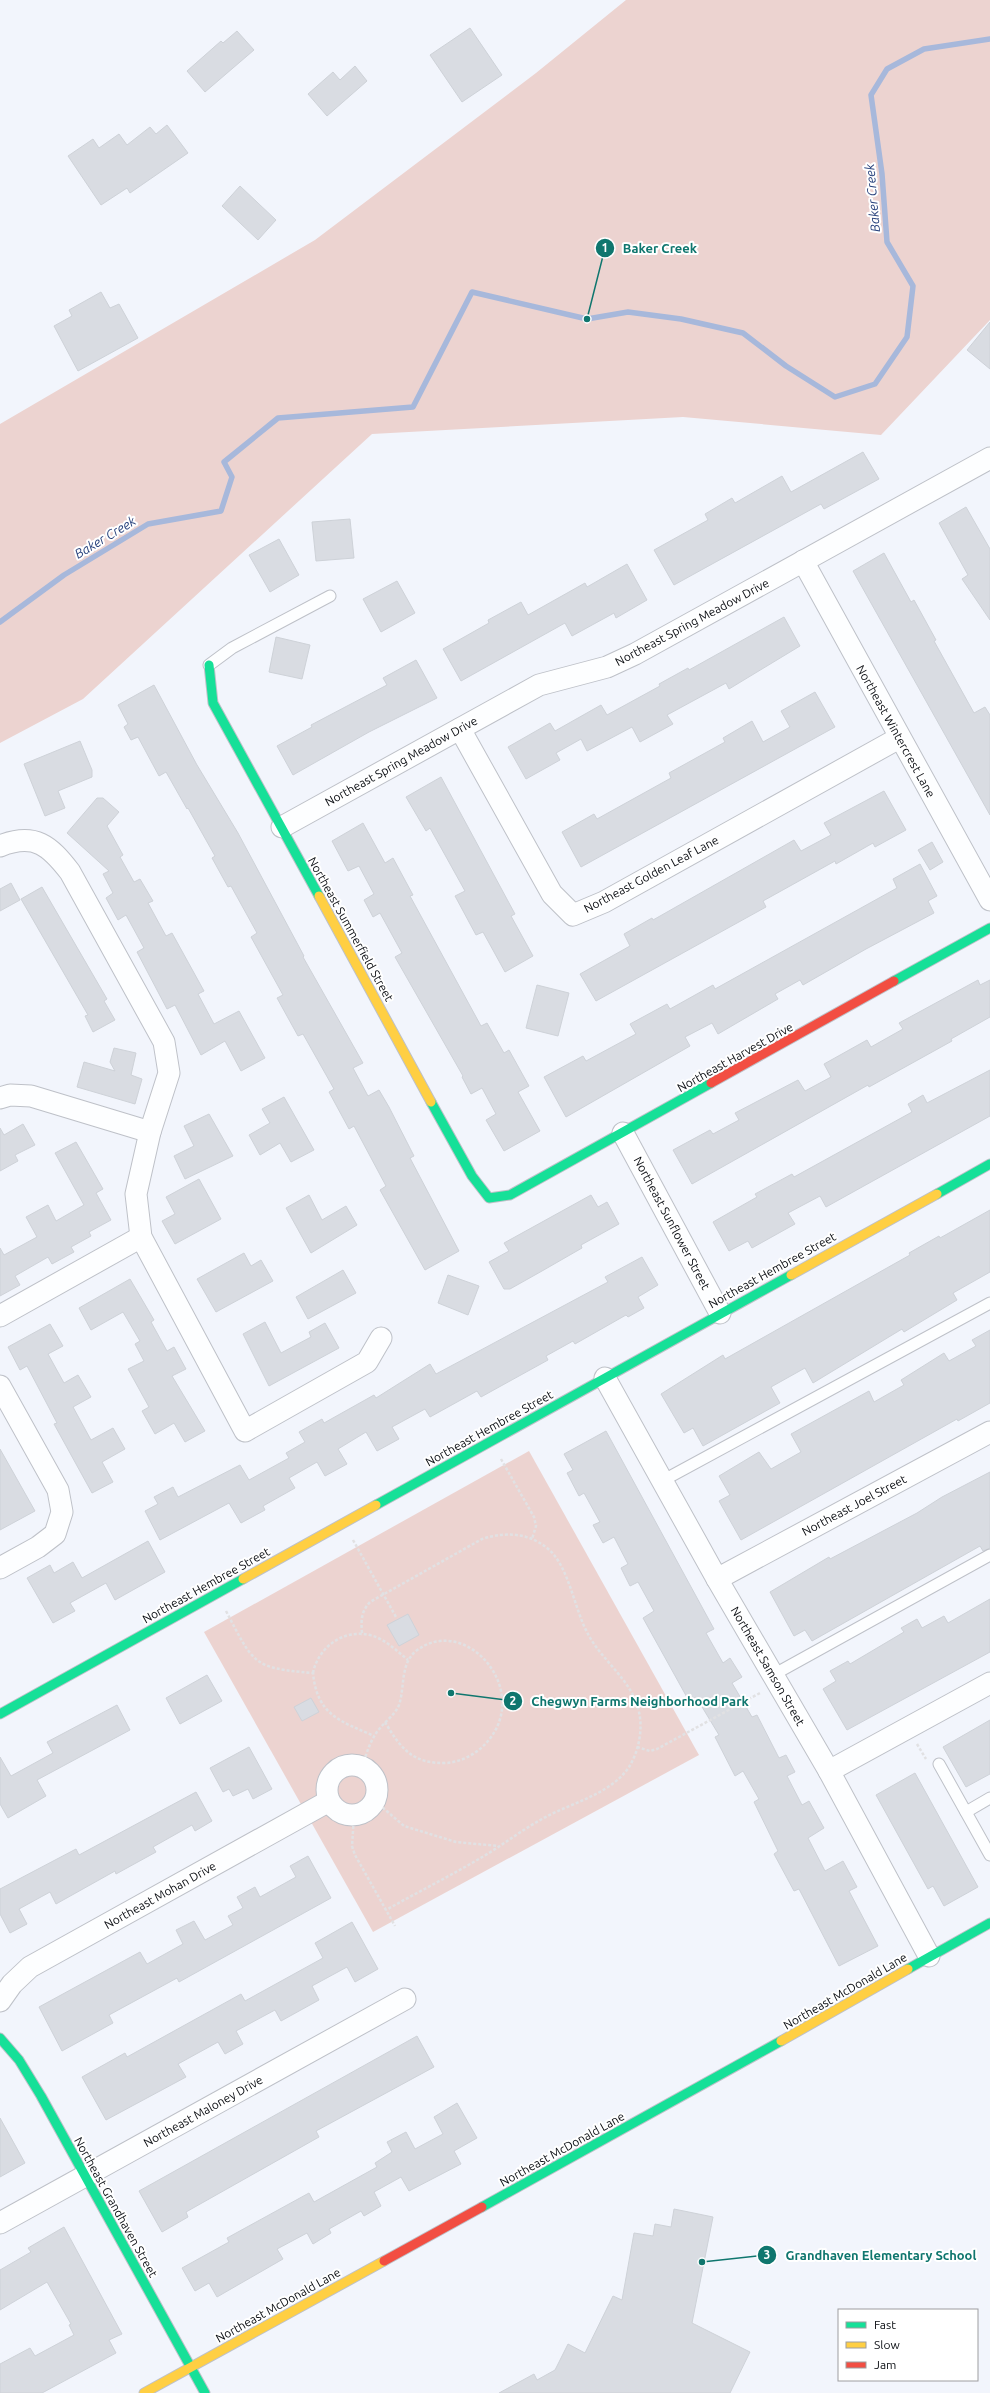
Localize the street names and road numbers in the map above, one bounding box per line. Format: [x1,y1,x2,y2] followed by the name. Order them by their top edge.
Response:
[613,576,771,668] street label: Northeast Spring Meadow Drive
[854,663,938,799] street label: Northeast Wintercrest Lane
[323,714,479,808] street label: Northeast Spring Meadow Drive
[581,833,721,915] street label: Northeast Golden Leaf Lane
[306,855,396,1004] street label: Northeast Summerfield Street
[675,1020,795,1094] street label: Northeast Harvest Drive
[631,1154,713,1292] street label: Northeast Sunflower Street
[706,1229,838,1310] street label: Northeast Hembree Street
[423,1387,555,1468] street label: Northeast Hembree Street
[800,1472,909,1538] street label: Northeast Joel Street
[140,1544,272,1625] street label: Northeast Hembree Street
[729,1604,808,1728] street label: Northeast Samson Street
[102,1859,218,1931] street label: Northeast Mohan Drive
[781,1950,909,2032] street label: Northeast McDonald Lane
[141,2073,265,2149] street label: Northeast Maloney Drive
[497,2109,627,2189] street label: Northeast McDonald Lane
[72,2135,160,2280] street label: Northeast Grandhaven Street
[213,2265,343,2345] street label: Northeast McDonald Lane

